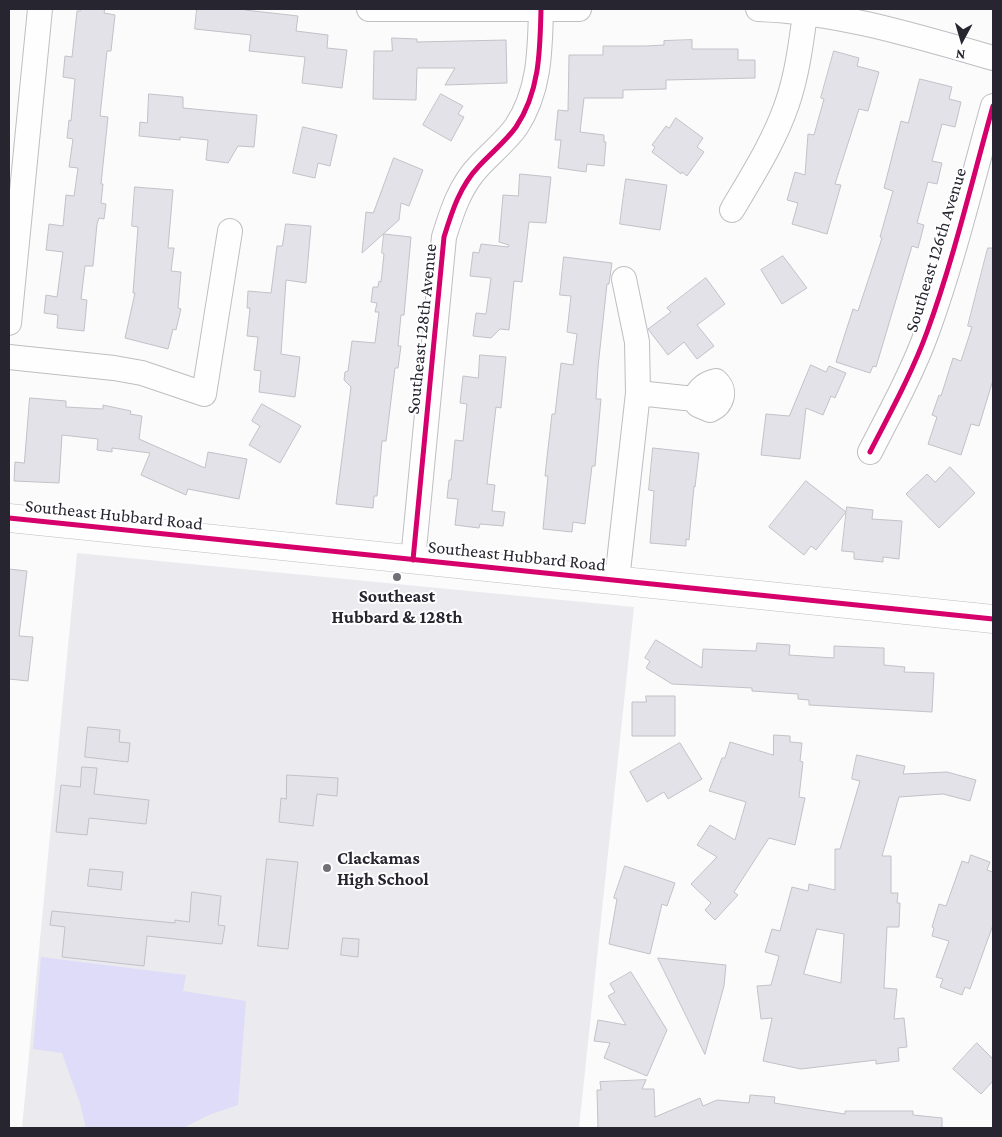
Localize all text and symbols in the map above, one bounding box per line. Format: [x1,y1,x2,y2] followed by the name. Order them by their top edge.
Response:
[937,15,987,65] north arrow
[955,46,966,63] text: N
[901,165,971,335] street label: Southeast 126th Avenue
[402,243,442,415] street label: Southeast 128th Avenue
[24,495,204,535] street label: Southeast Hubbard Road
[427,536,607,576] street label: Southeast Hubbard Road
[391,571,403,583] marker: Southeast Hubbard & 128th
[331,585,463,628] place label: Southeast Hubbard & 128th
[337,847,429,890] place label: Clackamas High School
[321,862,333,874] marker: Clackamas High School

